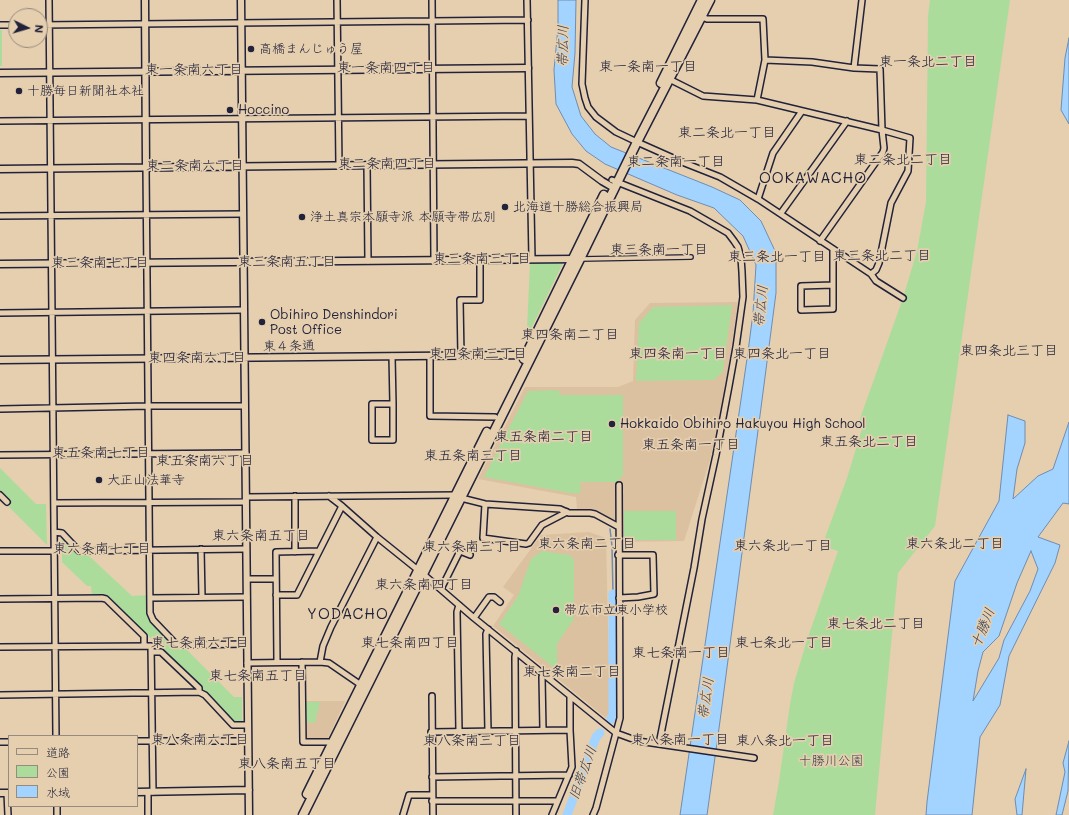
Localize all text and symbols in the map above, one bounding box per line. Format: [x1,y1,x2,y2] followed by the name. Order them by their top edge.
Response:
[8,8,48,48] north arrow
[32,24,47,34] text: N
[554,25,572,67] water label: 帯広川
[259,41,363,57] place label: 高橋まんじゅう屋
[246,44,256,54] marker: 高橋まんじゅう屋
[879,54,977,70] district label: 東一条北二丁目
[599,59,697,75] district label: 東一条南一丁目
[337,60,435,76] district label: 東一条南四丁目
[145,62,243,78] district label: 東一条南六丁目
[27,83,144,99] place label: 十勝毎日新聞社本社
[14,86,24,96] marker: 十勝毎日新聞社本社
[238,102,289,118] place label: Hoccino
[225,105,235,115] marker: Hoccino
[678,125,776,141] district label: 東二条北一丁目
[854,152,952,168] district label: 東二条北二丁目
[627,154,725,170] district label: 東二条南一丁目
[338,156,436,172] district label: 東二条南四丁目
[146,158,244,174] district label: 東二条南六丁目
[759,169,867,187] district label: OOKAWACHO
[513,199,643,215] place label: 北海道十勝総合振興局
[500,202,510,212] marker: 北海道十勝総合振興局
[310,209,496,225] place label: 浄土真宗本願寺派 本願寺帯広別
[297,212,307,222] marker: 浄土真宗本願寺派 本願寺帯広別
[610,242,708,258] district label: 東三条南一丁目
[833,248,931,264] district label: 東三条北二丁目
[728,249,826,265] district label: 東三条北一丁目
[433,251,531,267] district label: 東三条南三丁目
[238,254,336,270] district label: 東三条南五丁目
[51,255,149,271] district label: 東三条南七丁目
[750,284,772,328] water label: 帯広川
[270,307,398,338] place label: Obihiro Denshindori Post Office
[257,317,267,327] marker: Obihiro Denshindori Post Office
[521,327,619,343] district label: 東四条南二丁目
[263,338,315,354] street label: 東４条通
[960,343,1058,359] district label: 東四条北三丁目
[429,346,527,362] district label: 東四条南三丁目
[629,346,727,362] district label: 東四条南一丁目
[733,346,831,362] district label: 東四条北一丁目
[148,350,246,366] district label: 東四条南六丁目
[620,416,866,432] place label: Hokkaido Obihiro Hakuyou High School
[607,419,617,429] marker: Hokkaido Obihiro Hakuyou High School
[495,429,593,445] district label: 東五条南二丁目
[820,434,918,450] district label: 東五条北二丁目
[642,437,740,453] district label: 東五条南一丁目
[52,445,150,461] district label: 東五条南七丁目
[424,448,522,464] district label: 東五条南三丁目
[156,453,254,469] district label: 東五条南六丁目
[107,472,185,488] place label: 大正山法華寺
[94,475,104,485] marker: 大正山法華寺
[212,528,310,544] district label: 東六条南五丁目
[538,536,636,552] district label: 東六条南二丁目
[906,536,1004,552] district label: 東六条北二丁目
[734,538,832,554] district label: 東六条北一丁目
[423,539,521,555] district label: 東六条南三丁目
[53,541,151,557] district label: 東六条南七丁目
[375,577,473,593] district label: 東六条南四丁目
[564,602,668,618] place label: 帯広市立東小学校
[307,605,389,623] district label: YODACHO
[551,605,561,615] marker: 帯広市立東小学校
[967,605,999,651] water label: 十勝川
[827,616,925,632] district label: 東七条北二丁目
[151,635,249,651] district label: 東七条南六丁目
[361,635,459,651] district label: 東七条南四丁目
[735,635,833,651] district label: 東七条北一丁目
[632,645,730,661] district label: 東七条南一丁目
[523,664,621,680] district label: 東七条南二丁目
[209,668,307,684] district label: 東七条南五丁目
[695,676,717,720] water label: 帯広川
[151,732,249,748] district label: 東八条南六丁目
[631,732,729,748] district label: 東八条南一丁目
[423,733,521,749] district label: 東八条南三丁目
[736,733,834,749] district label: 東八条北一丁目
[8,735,138,807] legend
[46,744,70,760] text: 道路
[566,744,600,802] water label: 旧帯広川
[799,753,863,769] park label: 十勝川公園
[238,756,336,772] district label: 東八条南五丁目
[46,764,70,780] text: 公園
[46,784,70,800] text: 水域

